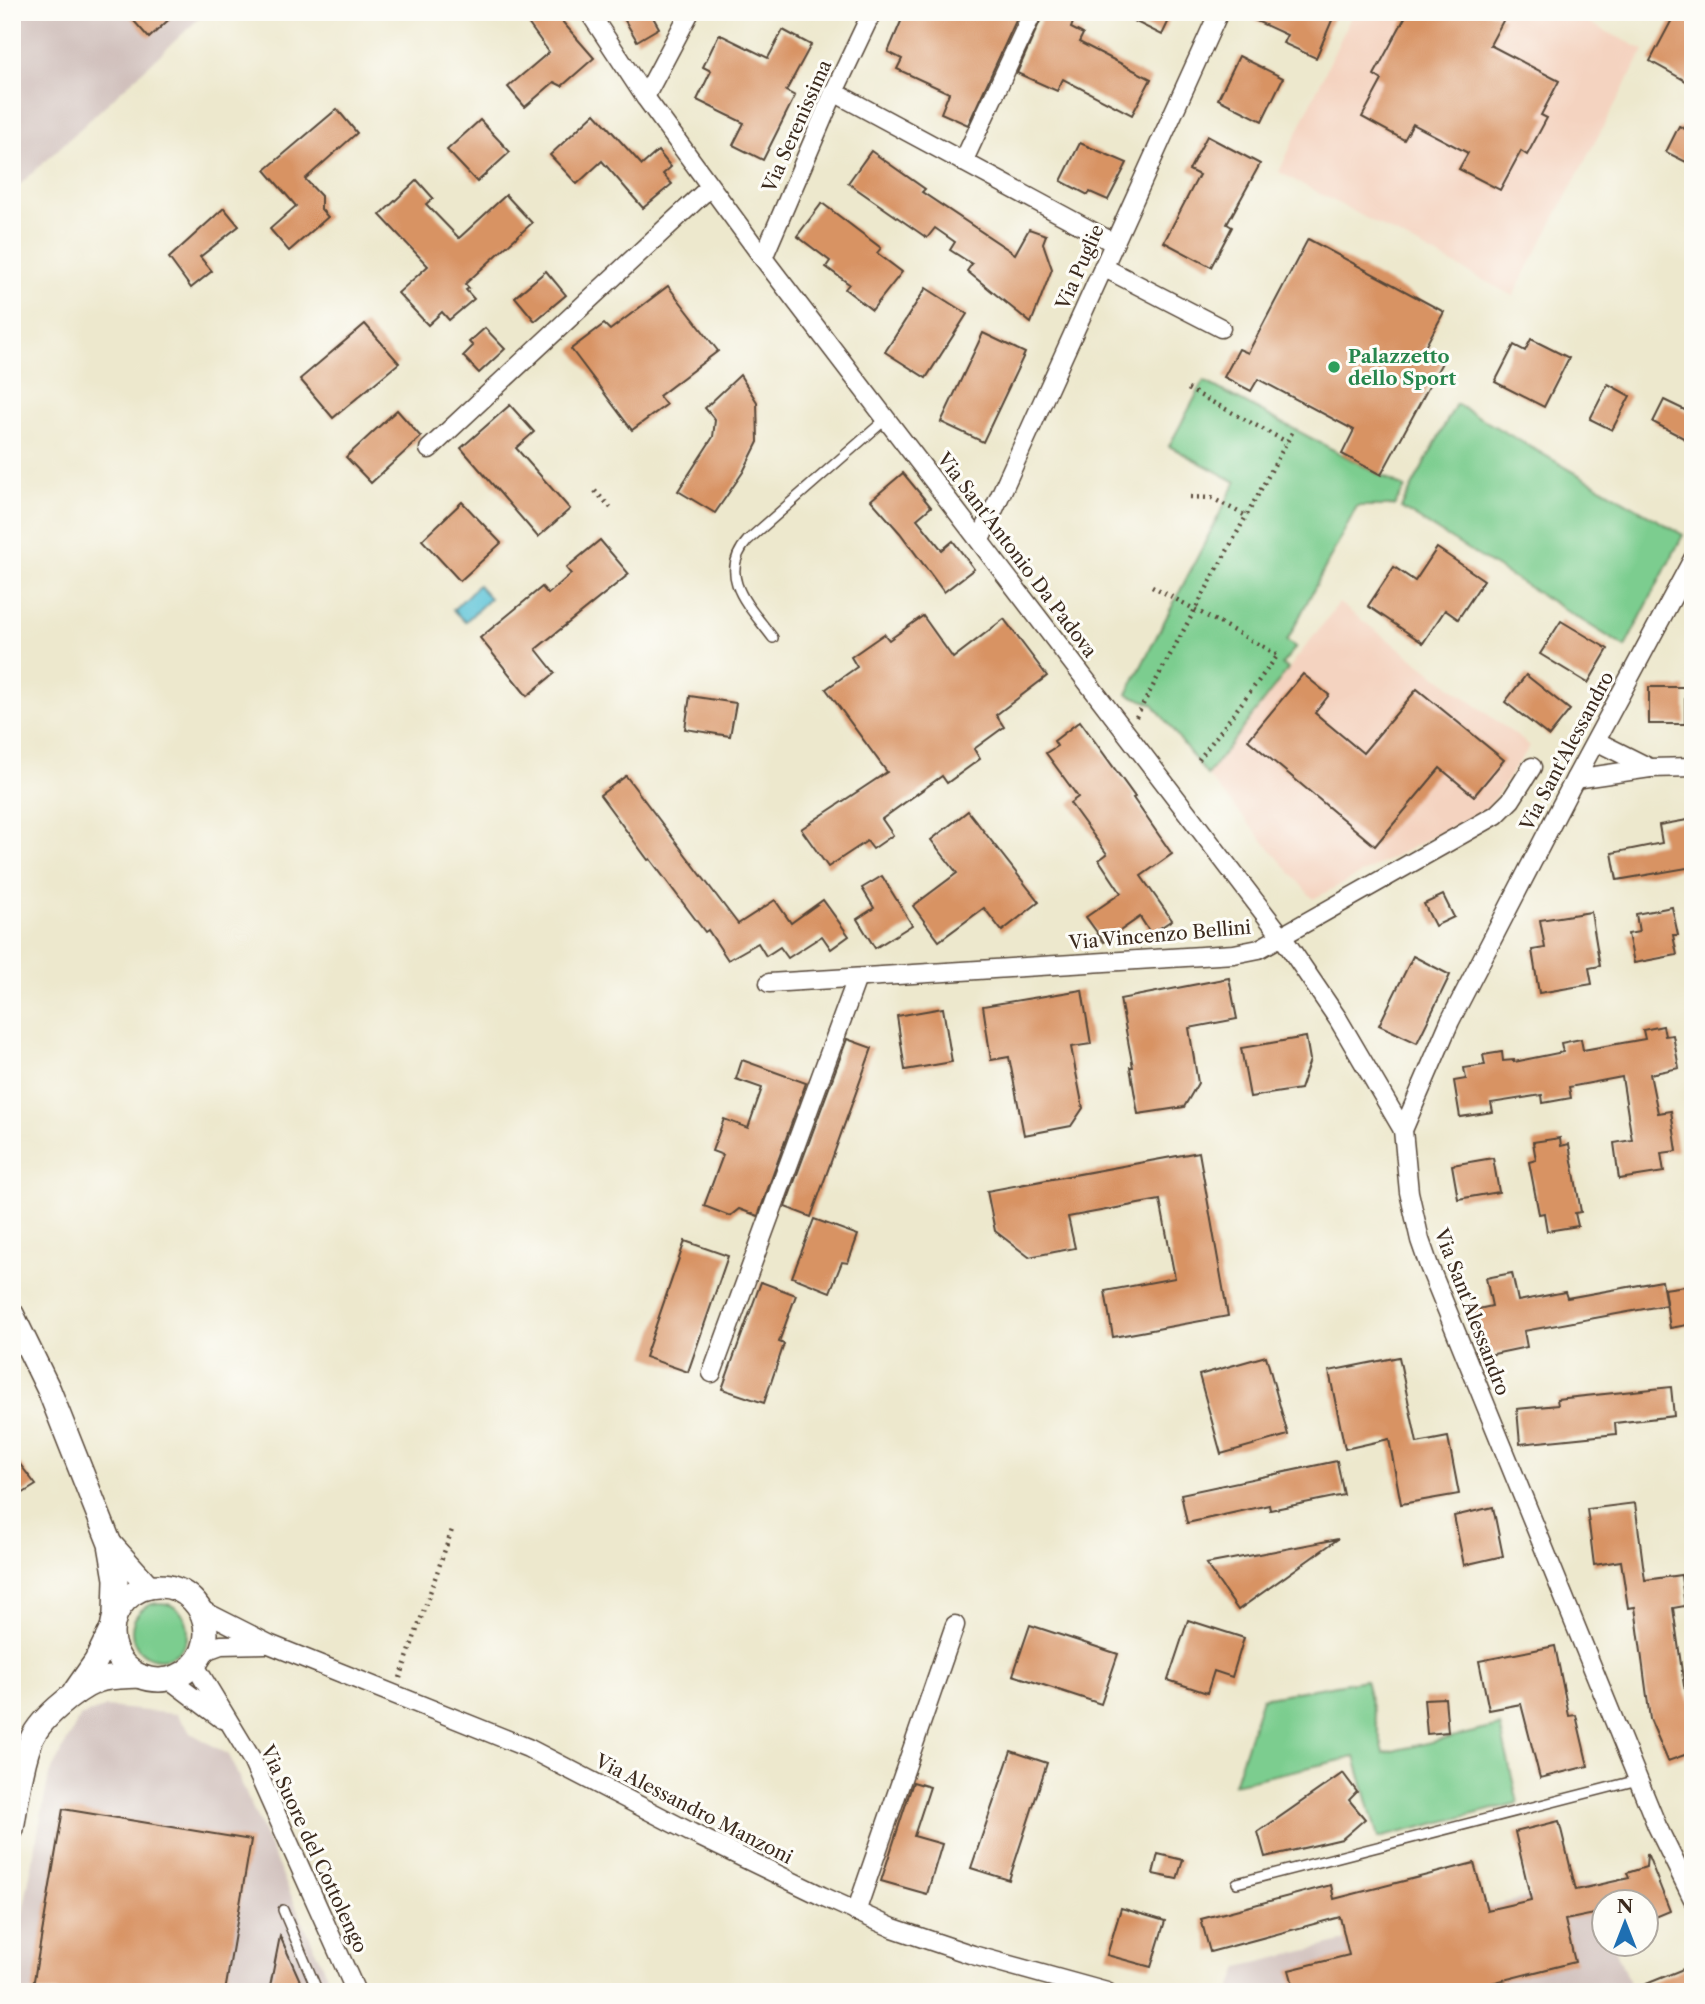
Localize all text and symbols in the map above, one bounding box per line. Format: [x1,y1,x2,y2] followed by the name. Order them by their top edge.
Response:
[757,56,836,197] street label: Via Serenissima
[1051,221,1109,314] street label: Via Puglie
[1348,345,1456,390] place label: Palazzetto dello Sport
[1326,359,1342,375] marker: Palazzetto dello Sport
[932,447,1102,662] street label: Via Sant'Antonio Da Padova
[1515,667,1619,835] street label: Via Sant'Alessandro
[1067,916,1252,955] street label: Via Vincenzo Bellini
[1429,1224,1514,1399] street label: Via Sant'Alessandro
[255,1741,372,1957] street label: Via Suore del Cottolengo
[591,1749,797,1869] street label: Via Alessandro Manzoni
[1590,1888,1660,1958] north arrow
[1617,1895,1633,1918] text: N

